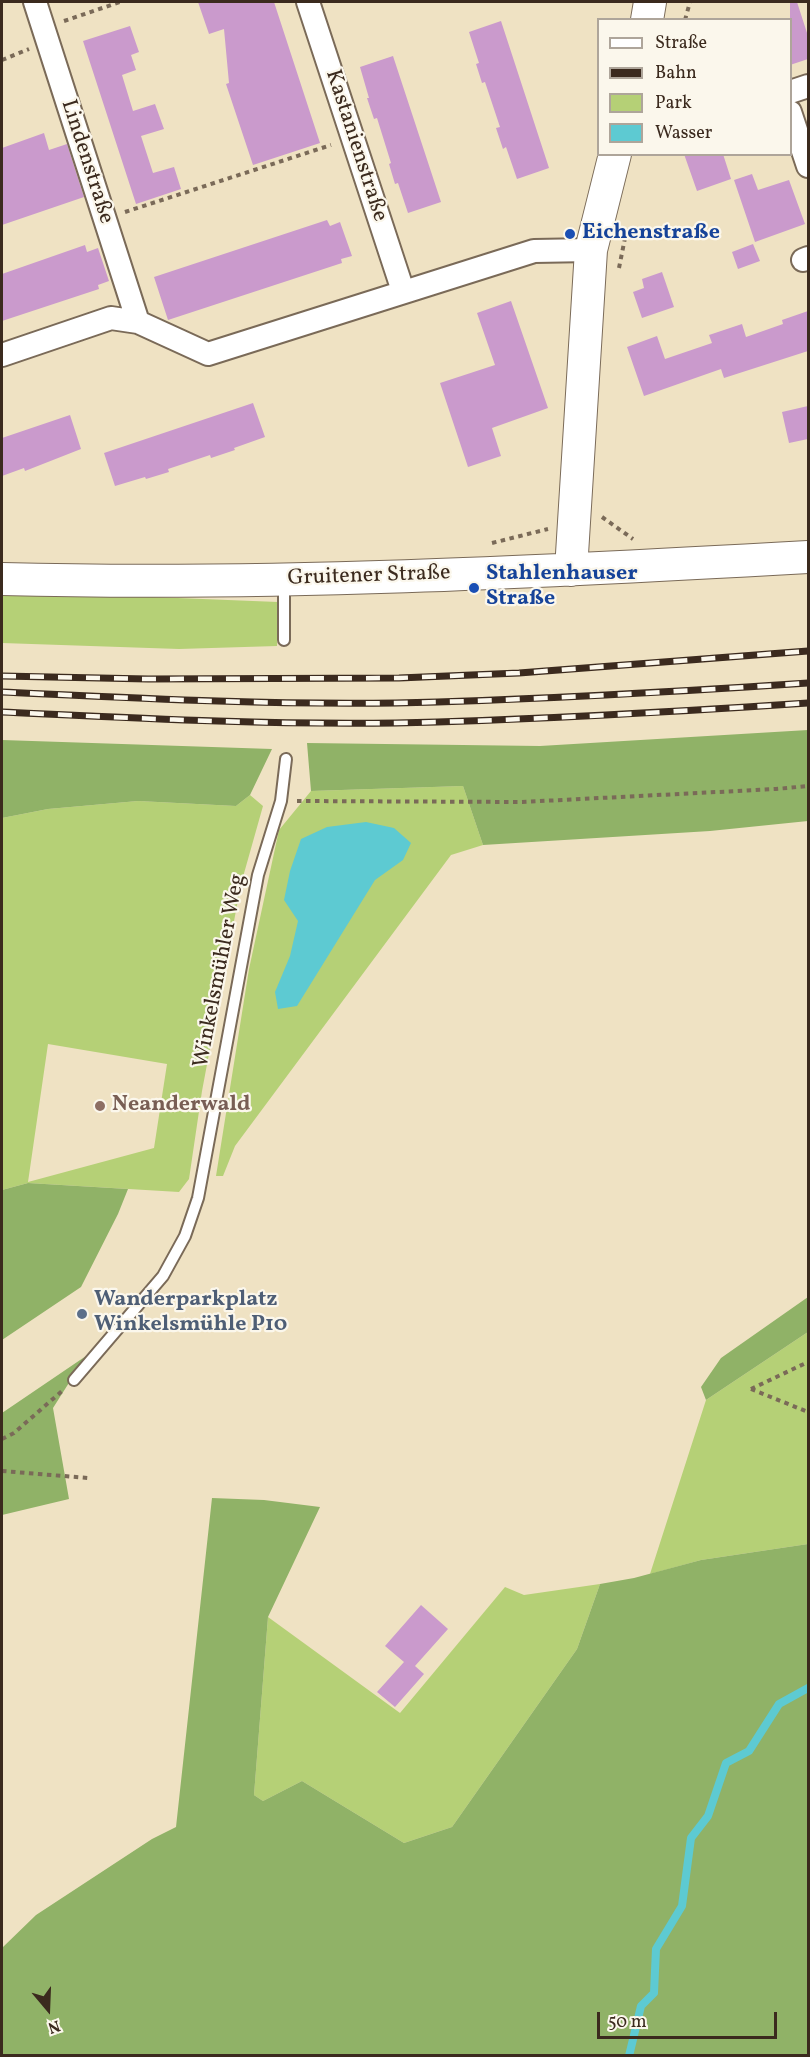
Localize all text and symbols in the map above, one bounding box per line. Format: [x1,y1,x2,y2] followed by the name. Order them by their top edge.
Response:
[597,18,792,156] legend
[655,31,707,56] text: Straße
[655,61,697,86] text: Bahn
[318,67,392,225] street label: Kastanienstraße
[655,91,692,116] text: Park
[54,97,118,227] street label: Lindenstraße
[655,121,712,146] text: Wasser
[582,221,720,247] place label: Eichenstraße
[563,227,577,241] marker: Eichenstraße
[287,561,451,593] street label: Gruitener Straße
[486,562,638,614] place label: Stahlenhauser Straße
[467,581,481,595] marker: Stahlenhauser Straße
[189,872,253,1070] street label: Winkelsmühler Weg
[112,1093,250,1119] place label: Neanderwald
[93,1099,107,1113] marker: Neanderwald
[94,1288,287,1340] place label: Wanderparkplatz Winkelsmühle P10
[75,1307,89,1321] marker: Wanderparkplatz Winkelsmühle P10
[18,1979,78,2039] north arrow
[600,2000,780,2038] scale bar
[608,2010,647,2035] text: 50 m
[45,2014,63,2038] text: N

